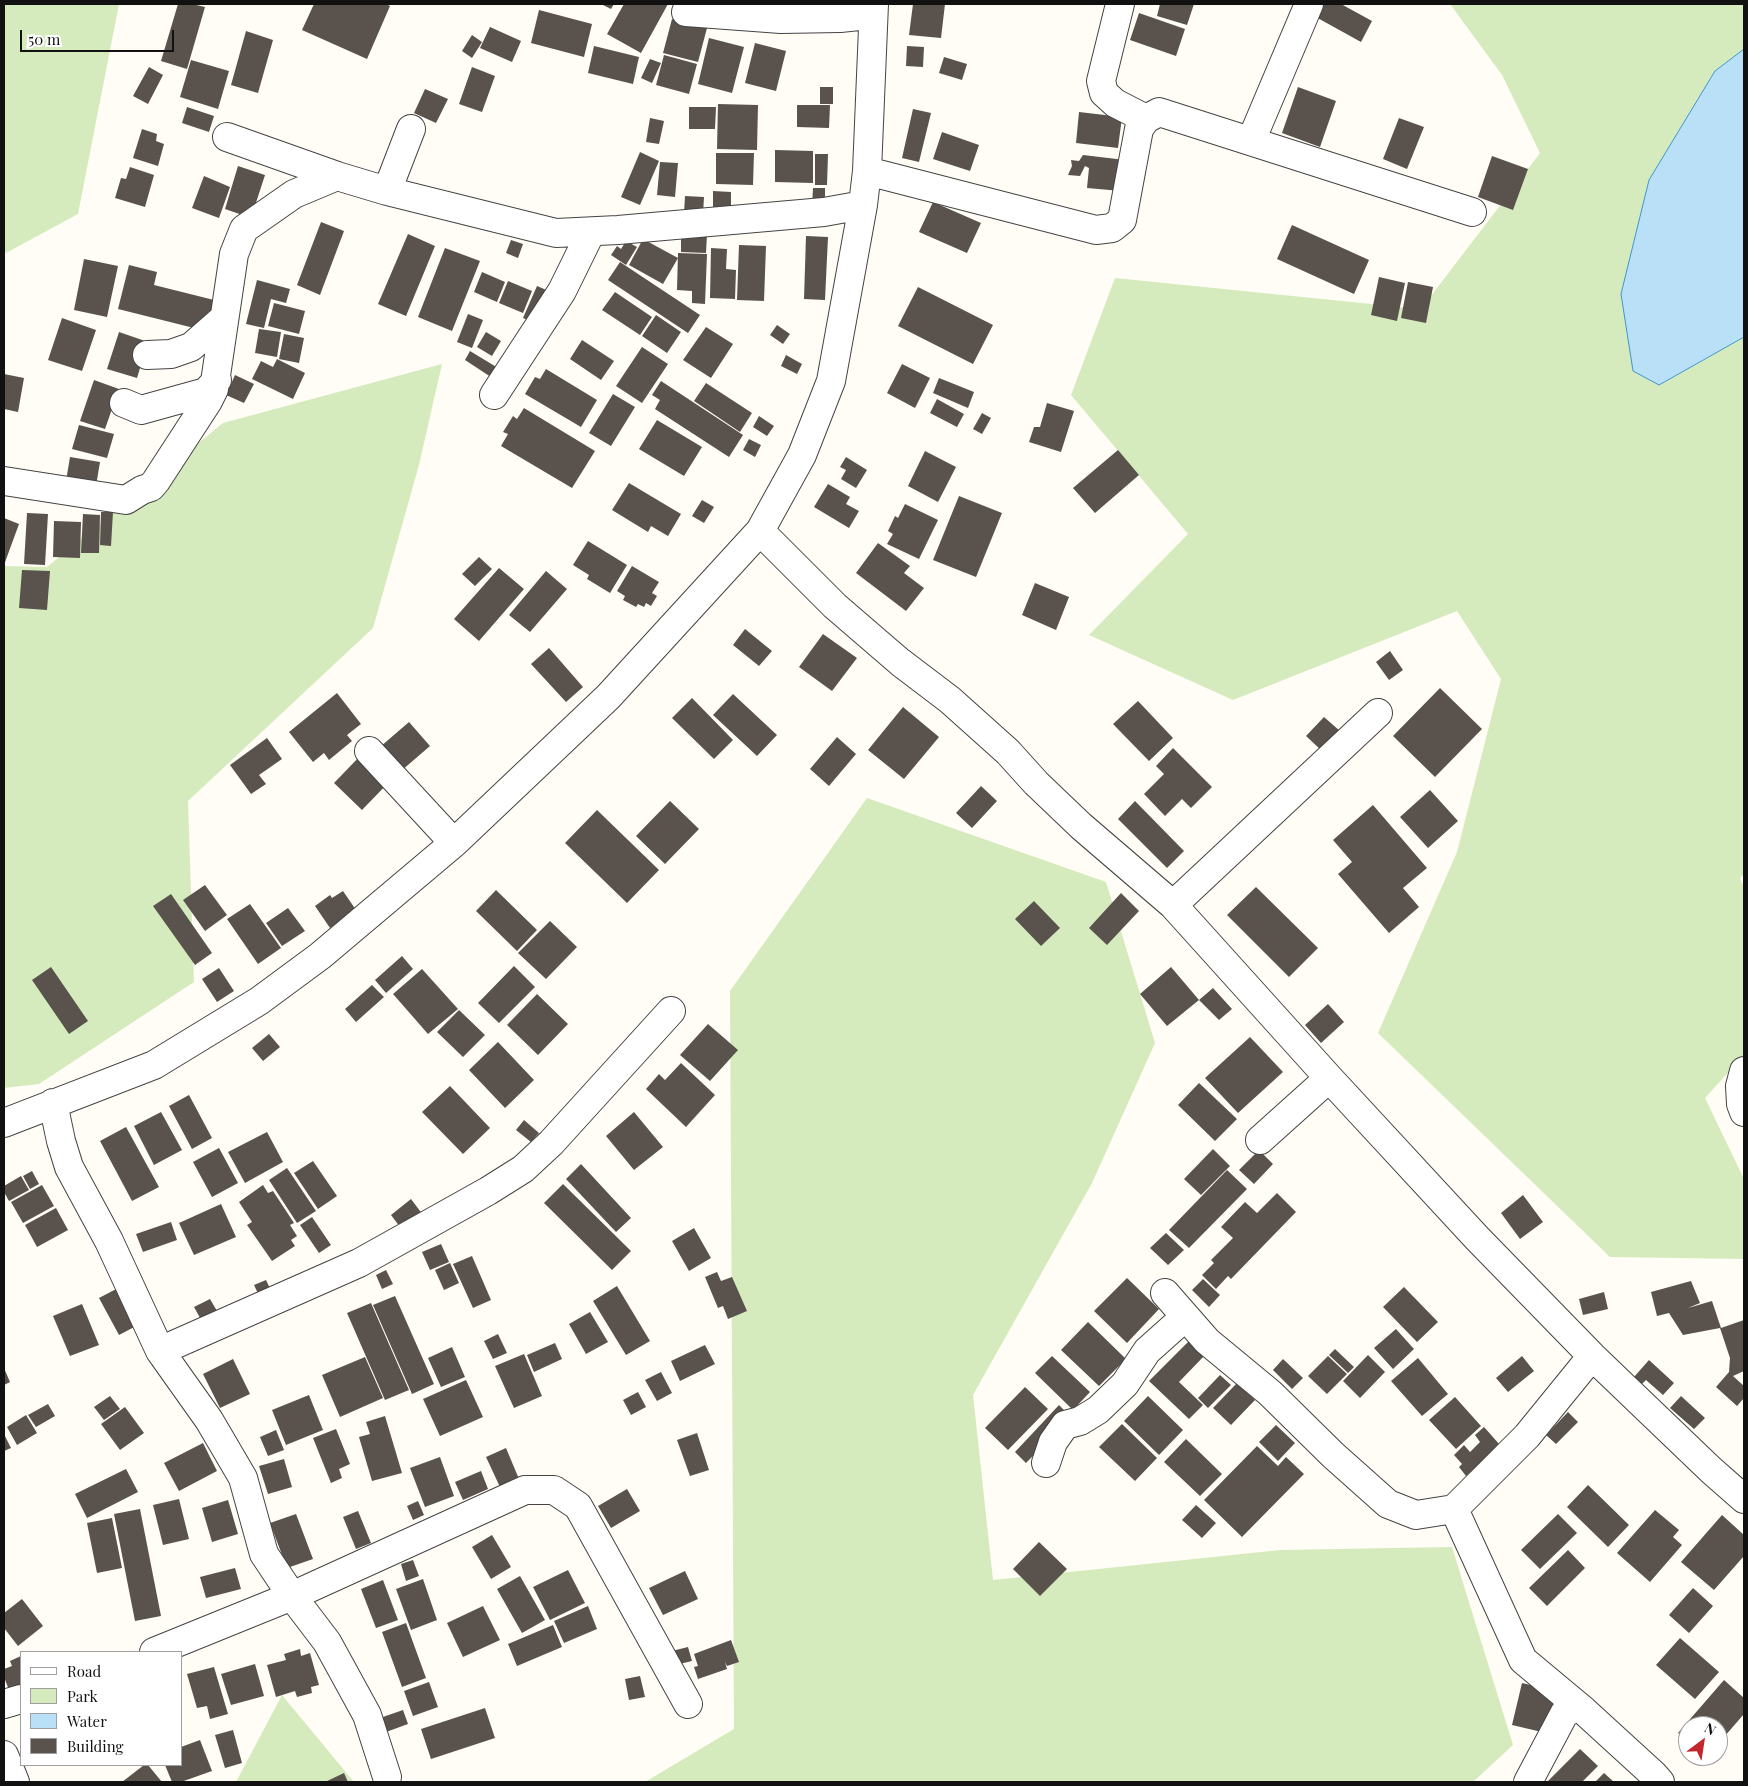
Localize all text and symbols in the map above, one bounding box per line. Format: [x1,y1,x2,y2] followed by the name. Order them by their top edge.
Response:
[22,20,176,52] scale bar
[28,29,60,49] text: 50 m
[20,1651,182,1766] legend
[67,1661,101,1681] text: Road
[67,1686,98,1706] text: Park
[67,1711,107,1731] text: Water
[1678,1716,1728,1766] north arrow
[1701,1718,1720,1739] text: N
[67,1736,123,1756] text: Building

